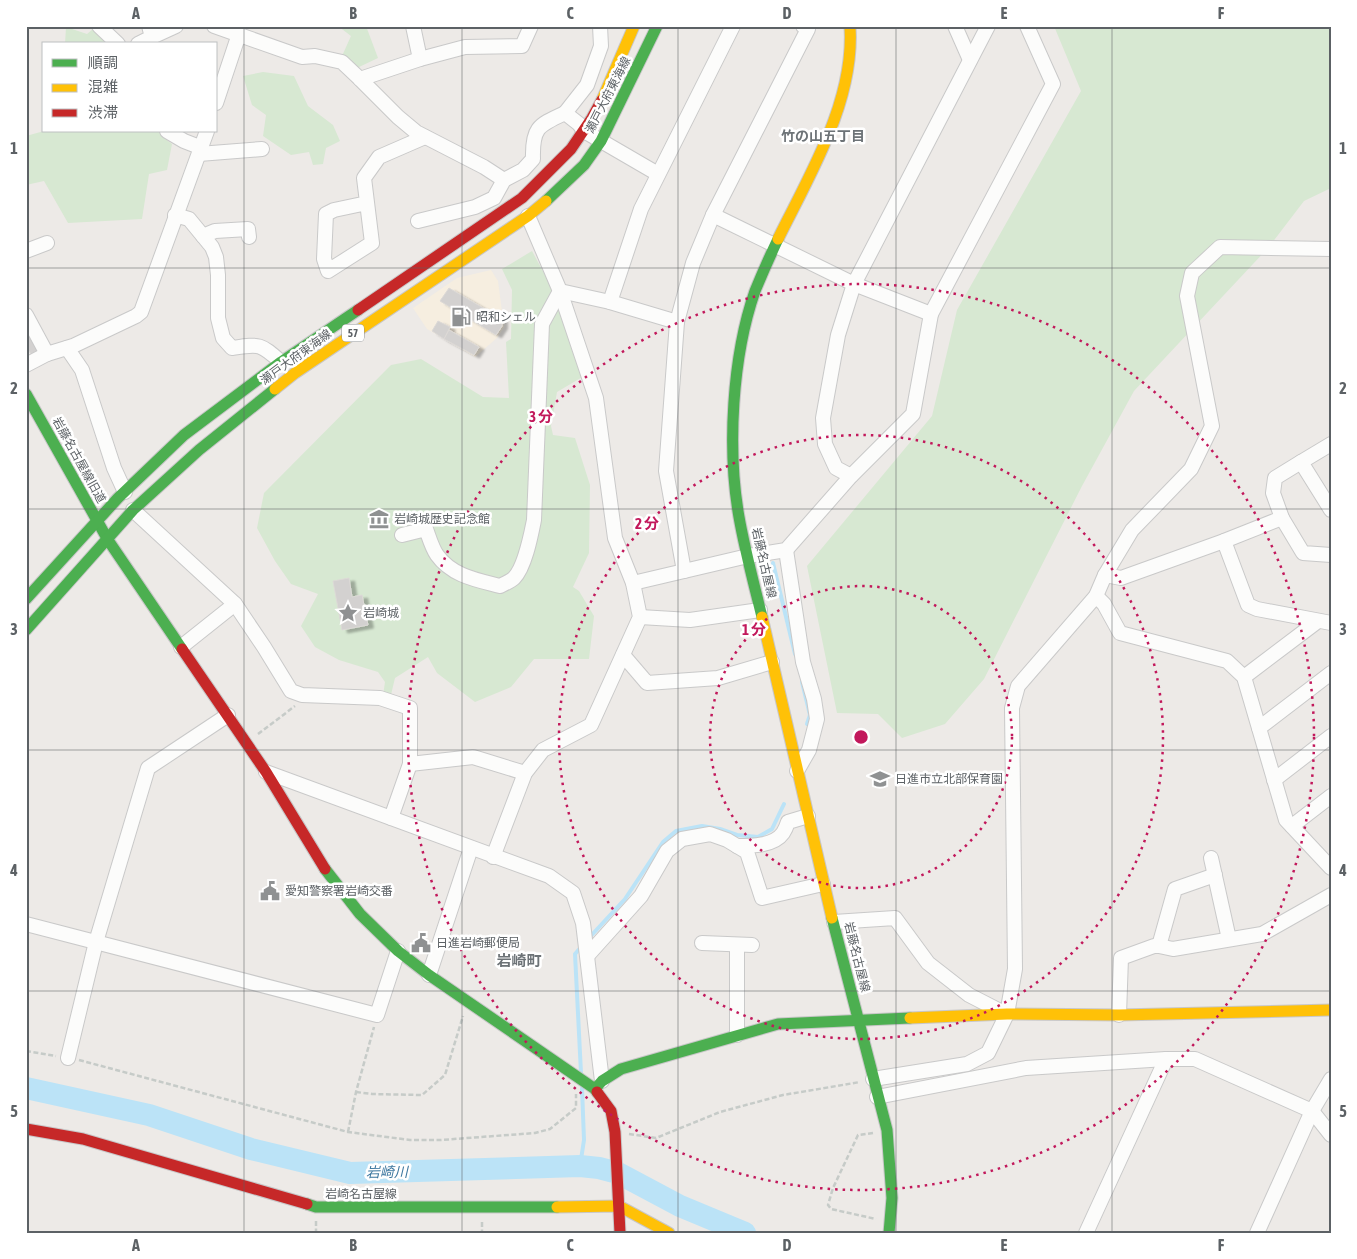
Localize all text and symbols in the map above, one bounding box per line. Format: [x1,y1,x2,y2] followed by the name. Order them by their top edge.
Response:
[131,4,140,22] text: A
[349,4,357,22] text: B
[566,4,574,22] text: C
[783,4,792,22] text: D
[1001,4,1008,22] text: E
[1218,4,1225,22] text: F
[42,42,218,132] legend
[88,54,118,71] text: 順調
[583,54,633,136] street label: 瀬戸大府東海線
[88,78,118,95] text: 混雑
[88,104,118,121] text: 渋滞
[781,128,865,144] district label: 竹の山五丁目
[10,139,18,157] text: 1
[1339,139,1347,157] text: 1
[450,306,472,328] fuel station icon: 昭和シェル
[476,310,536,324] place label: 昭和シェル
[342,324,364,342] road number: 57
[258,327,334,387] street label: 瀬戸大府東海線
[10,379,18,397] text: 2
[1339,379,1347,397] text: 2
[529,408,553,425] text: 3 分
[50,415,108,505] street label: 岩藤名古屋線旧道
[368,508,390,530] museum icon: 岩崎城歴史記念館
[394,512,490,526] place label: 岩崎城歴史記念館
[635,515,659,532] text: 2 分
[749,526,779,600] street label: 岩藤名古屋線
[337,602,359,624] place icon: 岩崎城
[363,606,399,620] place label: 岩崎城
[10,620,18,638] text: 3
[1339,620,1347,638] text: 3
[742,621,766,638] text: 1 分
[852,728,870,746] centre of rings
[869,768,891,790] school or university icon: 日進市立北部保育園
[895,772,1003,786] place label: 日進市立北部保育園
[9,861,18,879] text: 4
[1338,861,1347,879] text: 4
[259,880,281,902] public building icon: 愛知警察署岩崎交番
[285,884,393,898] place label: 愛知警察署岩崎交番
[841,920,873,994] street label: 岩藤名古屋線
[410,932,432,954] public building icon: 日進岩崎郵便局
[436,936,520,950] place label: 日進岩崎郵便局
[496,952,542,969] district label: 岩崎町
[10,1102,18,1120] text: 5
[1339,1102,1347,1120] text: 5
[366,1164,410,1180] water label: 岩崎川
[325,1187,397,1201] street label: 岩崎名古屋線
[131,1236,140,1254] text: A
[349,1236,357,1254] text: B
[566,1236,574,1254] text: C
[783,1236,792,1254] text: D
[1001,1236,1008,1254] text: E
[1218,1236,1225,1254] text: F

